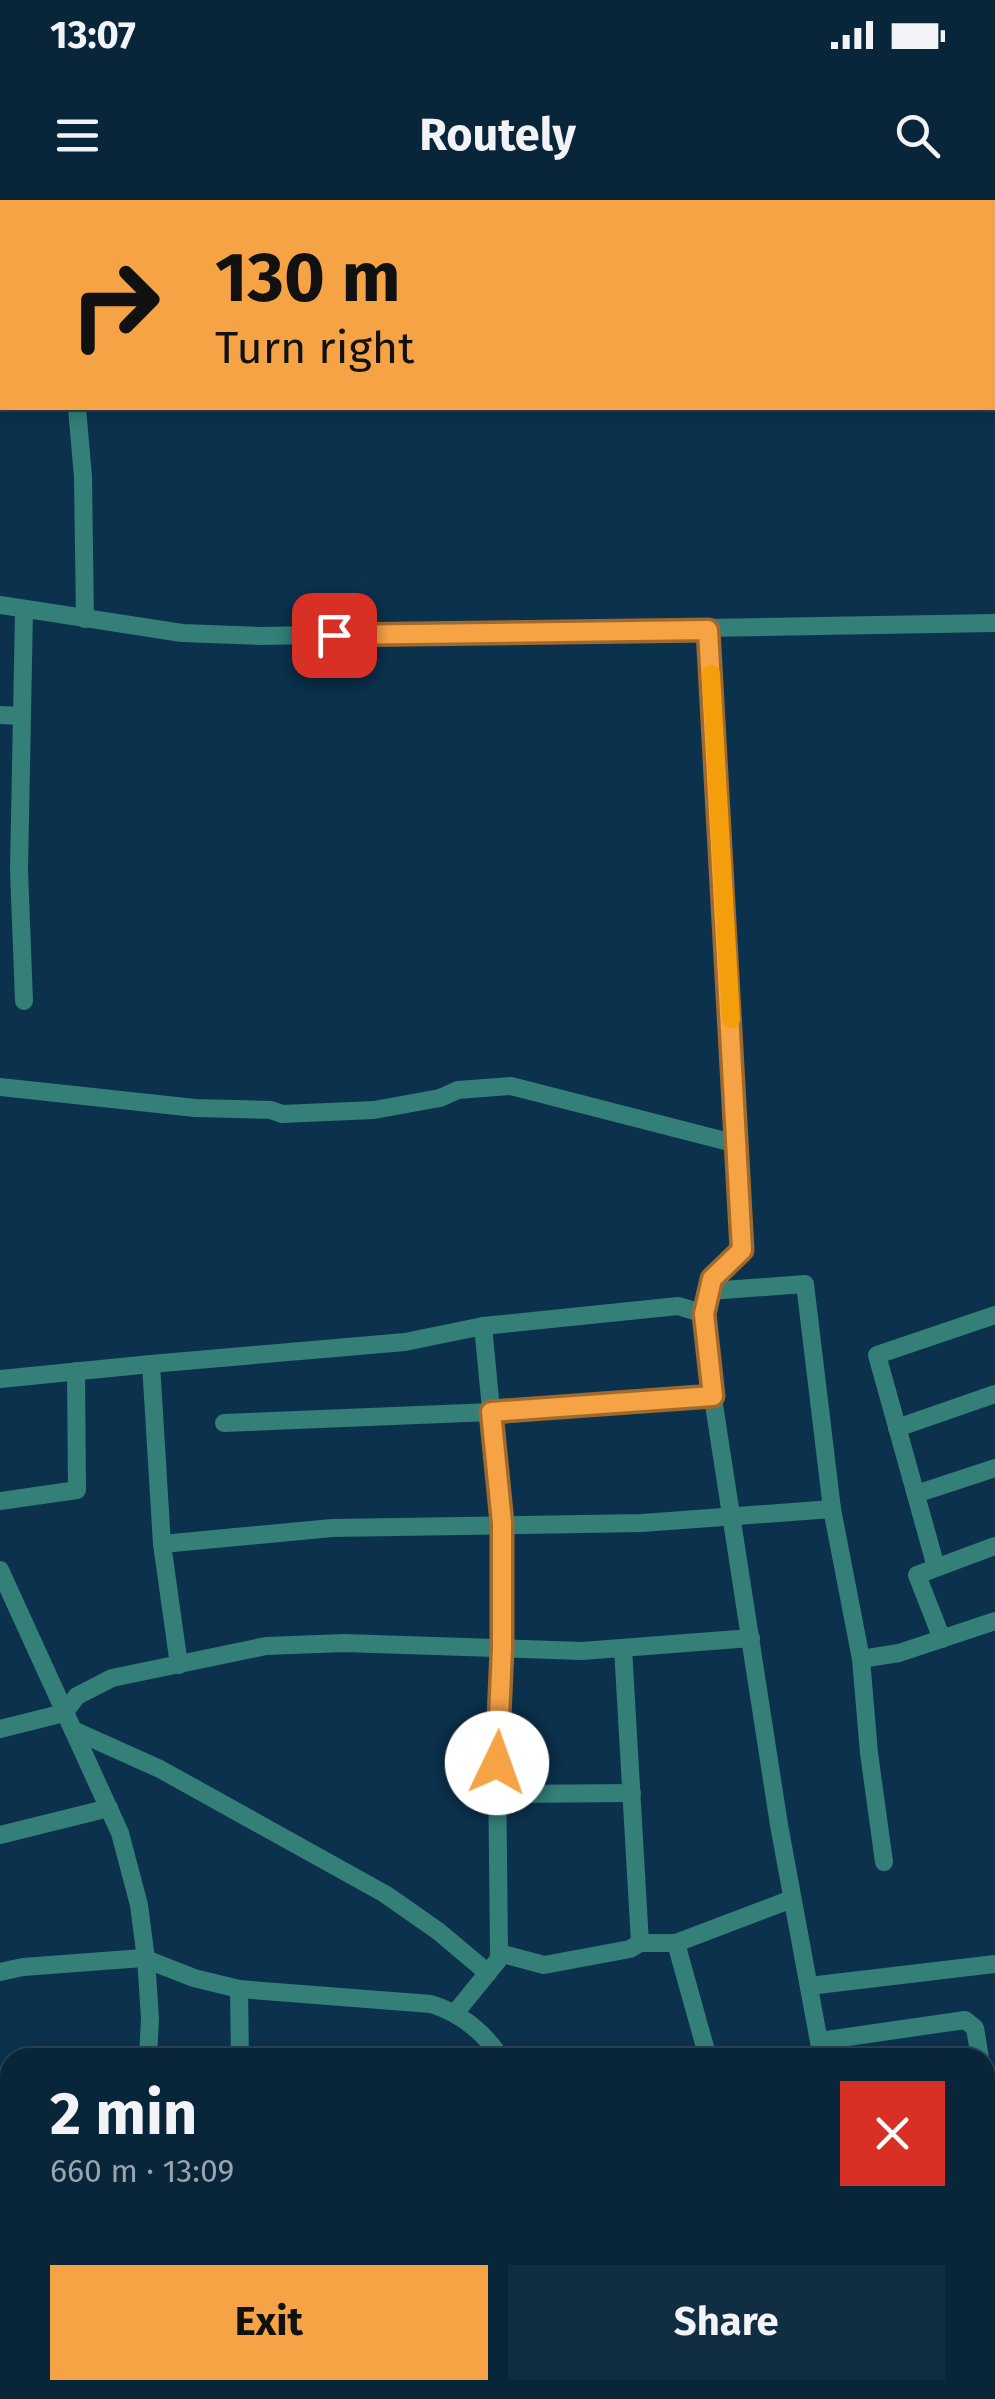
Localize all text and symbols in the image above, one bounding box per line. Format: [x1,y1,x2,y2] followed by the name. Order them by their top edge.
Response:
[50,12,136,58] text: 13:07
[50,108,105,163] icon: menu
[419,108,576,162] text: Routely
[890,108,945,163] icon: search
[215,236,401,320] text: 130 m
[50,240,180,370] icon: right
[215,321,414,375] text: Turn right
[292,593,377,678] pin
[307,608,362,663] icon: arrive
[445,1711,549,1815] position arrow
[50,2078,197,2150] text: 2 min
[840,2081,945,2186] button: close
[50,2152,234,2190] text: 660 m · 13:09
[50,2265,488,2380] button: Exit
[508,2265,945,2380] button: Share

